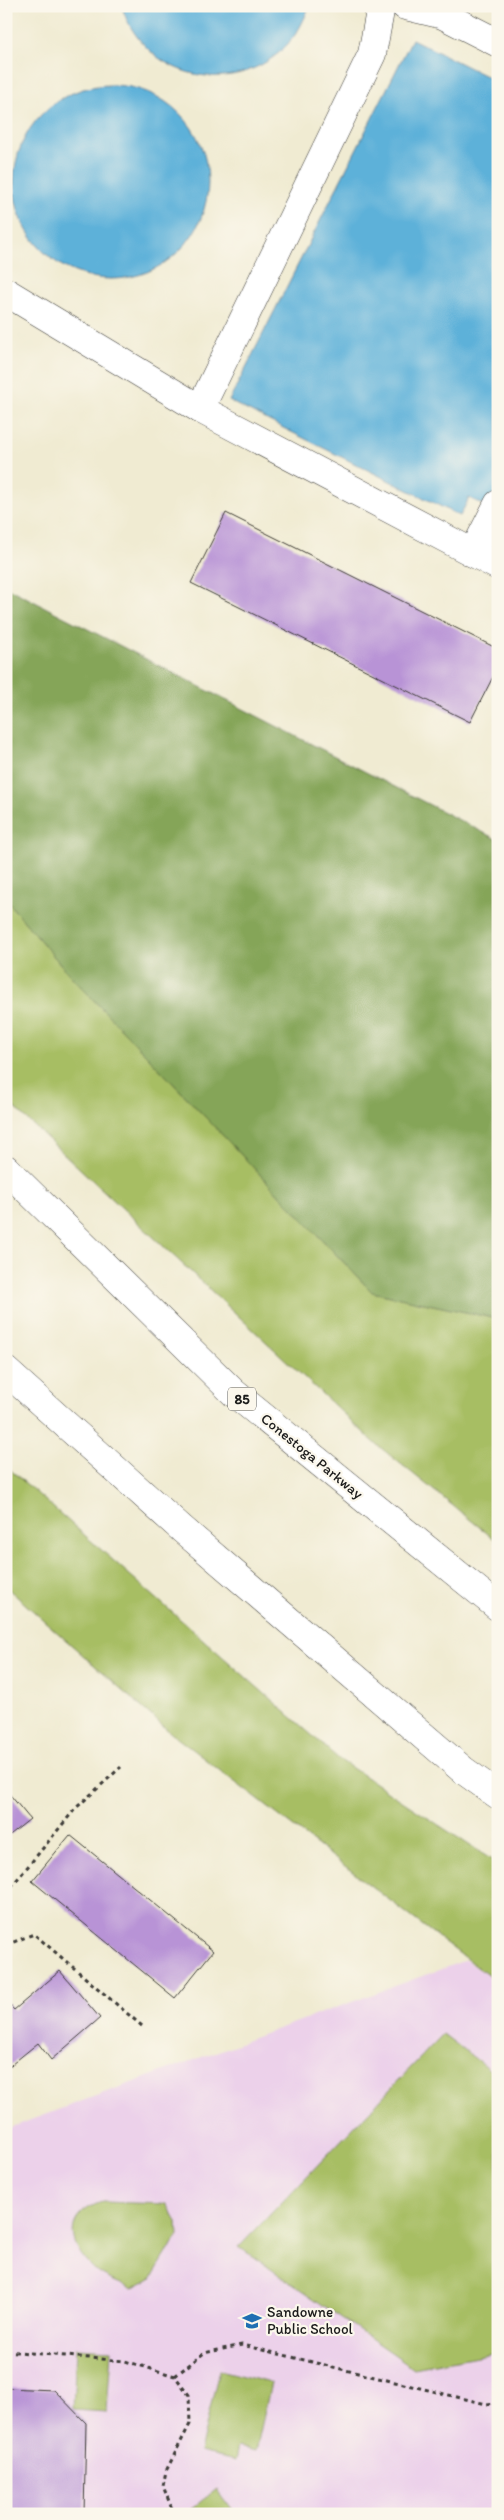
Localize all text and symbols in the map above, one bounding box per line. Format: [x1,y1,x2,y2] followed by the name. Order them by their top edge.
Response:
[228,1388,256,1410] road number: 85
[257,1409,367,1503] street label: Conestoga Parkway
[267,2303,354,2338] place label: Sandowne Public School
[241,2310,263,2332] school or university icon: Sandowne Public School

